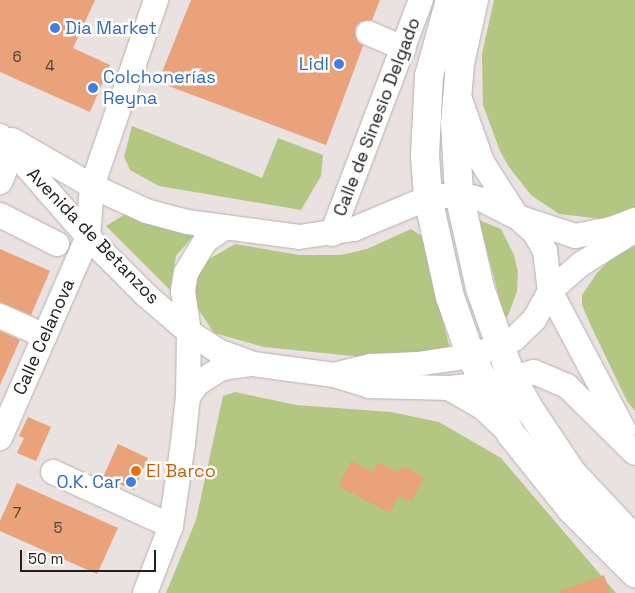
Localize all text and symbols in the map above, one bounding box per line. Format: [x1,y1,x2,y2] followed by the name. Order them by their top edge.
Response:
[329,15,425,219] street label: Calle de Sinesio Delgado
[65,17,157,39] place label: Dia Market
[49,22,61,34] marker: Dia Market
[12,48,22,66] house number: 6
[299,53,329,75] place label: Lidl
[45,57,55,75] house number: 4
[333,58,345,70] marker: Lidl
[103,67,216,110] place label: Colchonerías Reyna
[87,82,99,94] marker: Colchonerías Reyna
[22,163,164,309] street label: Avenida de Betanzos
[9,276,79,398] street label: Calle Celanova
[146,460,216,482] place label: El Barco
[130,465,142,477] marker: El Barco
[56,471,121,493] place label: O.K. Car
[125,476,137,488] marker: O.K. Car
[13,504,21,522] house number: 7
[54,519,62,537] house number: 5
[22,540,159,572] scale bar
[28,549,63,568] text: 50 m

